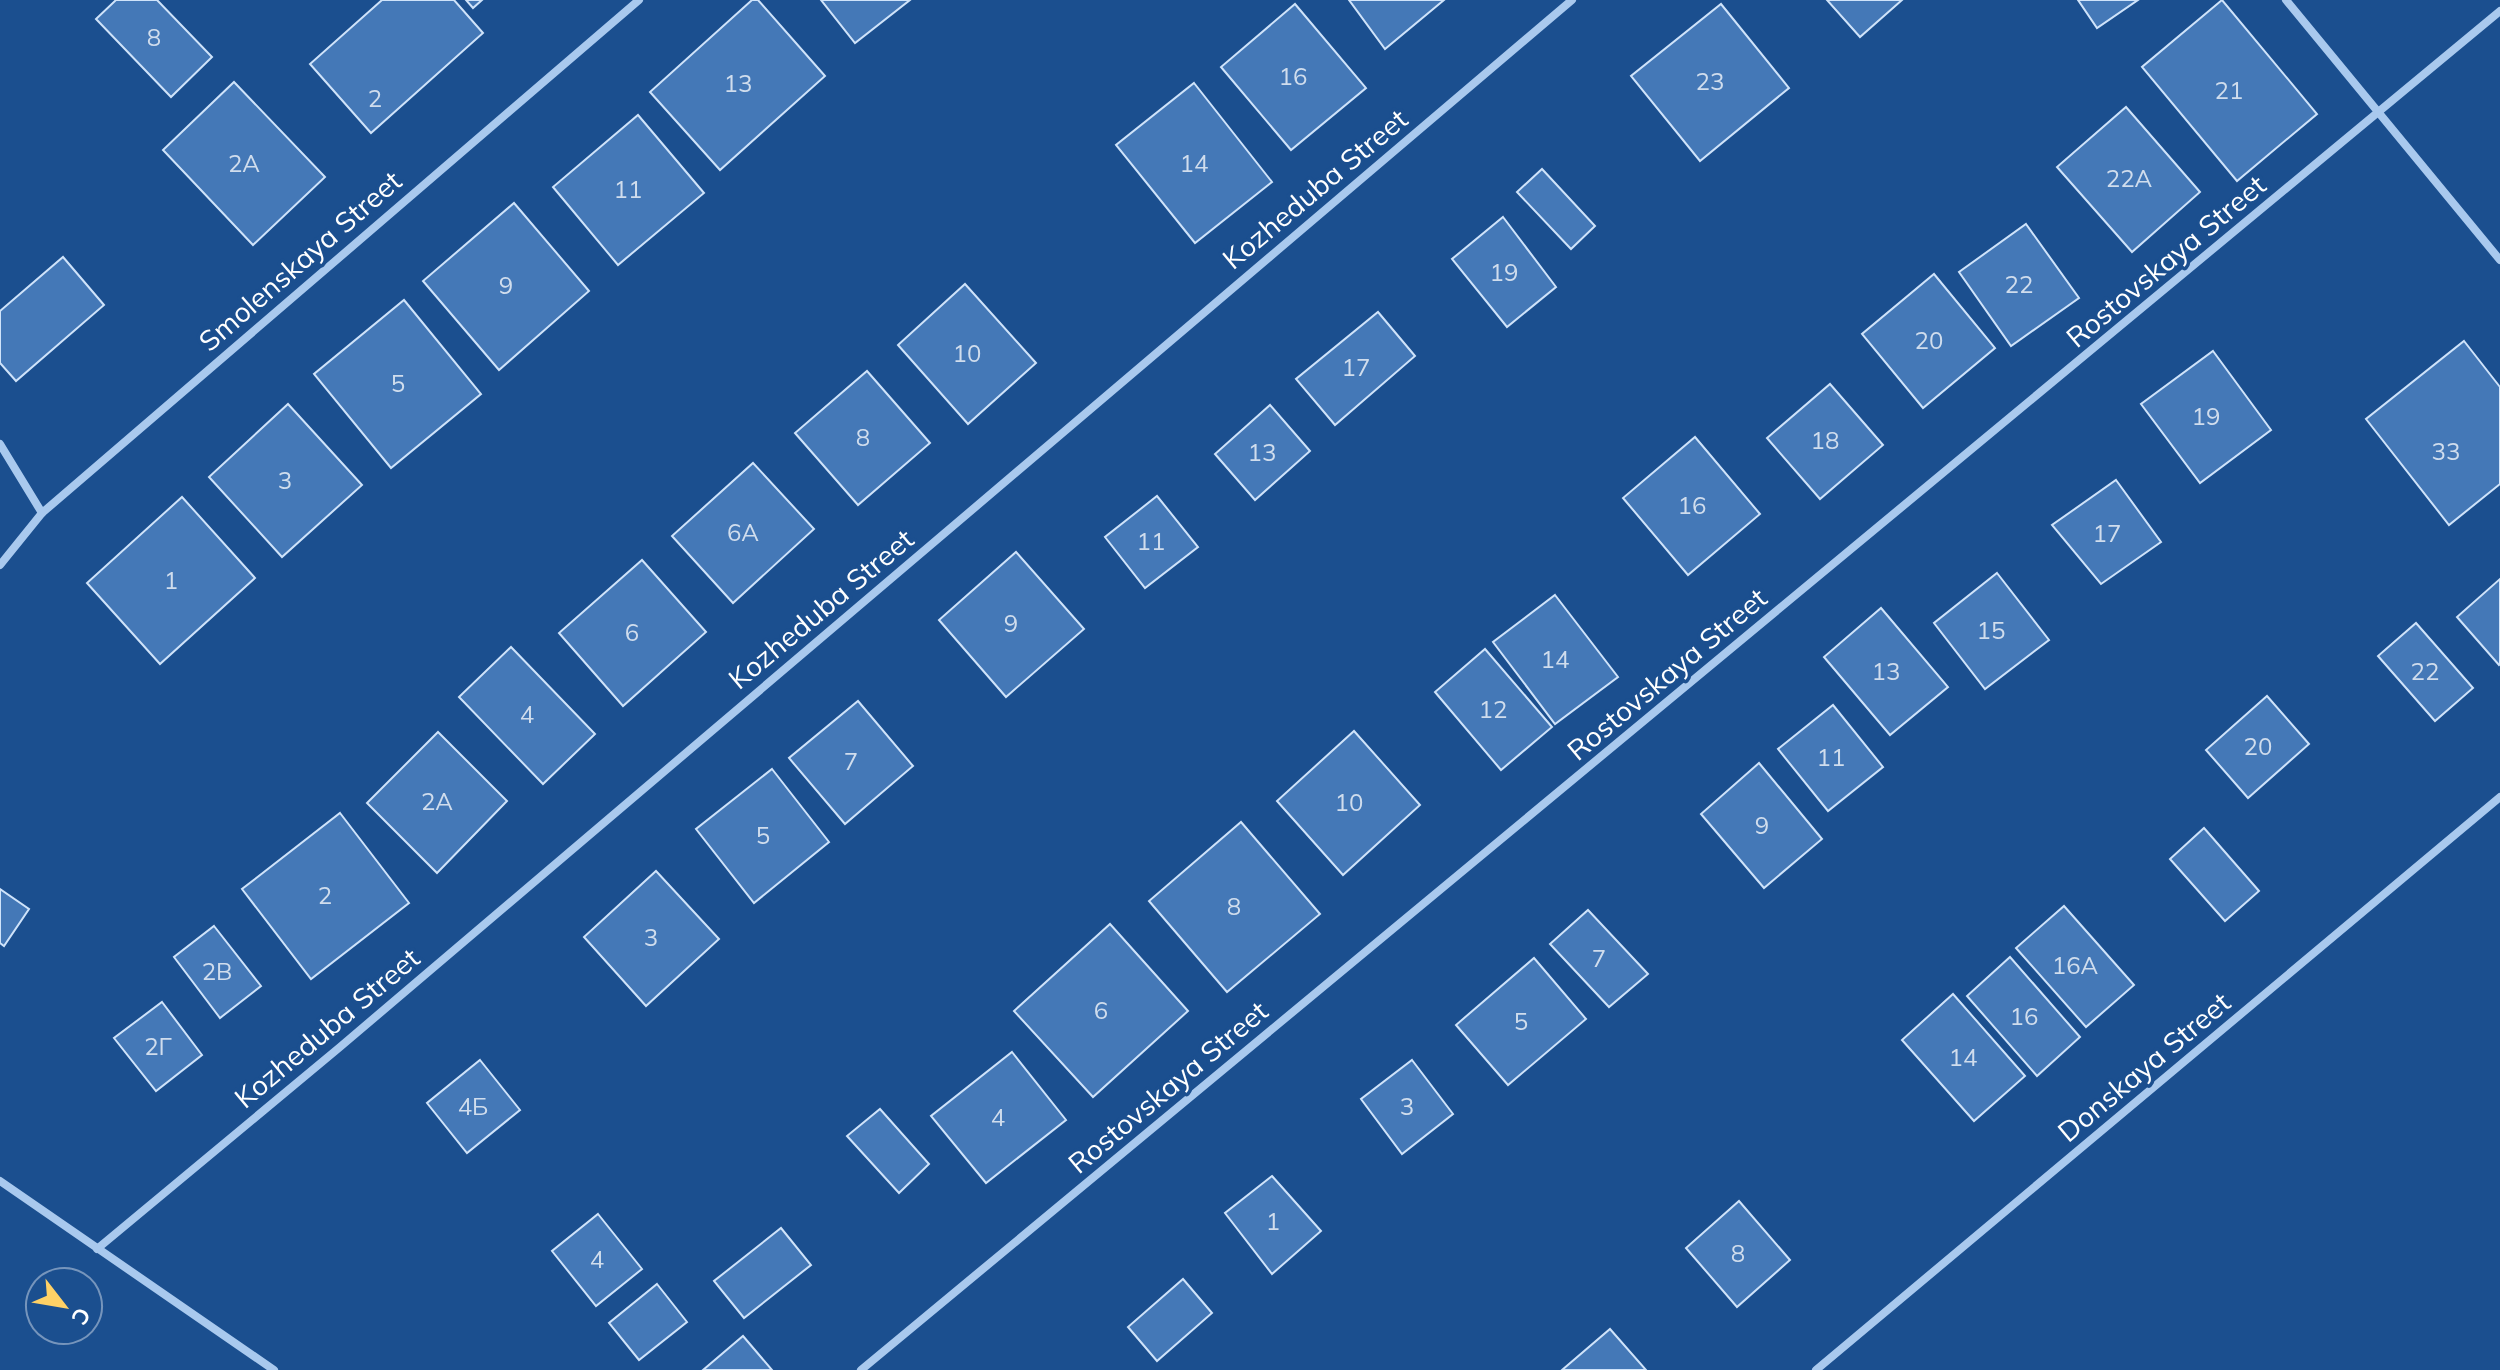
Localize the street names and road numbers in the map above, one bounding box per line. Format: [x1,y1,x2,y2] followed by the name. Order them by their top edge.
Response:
[1215,101,1414,276] street label: Kozheduba Street
[191,163,408,358] street label: Smolenskaya Street
[2059,167,2273,354] street label: Rostovskaya Street
[721,521,920,696] street label: Kozheduba Street
[1560,580,1774,767] street label: Rostovskaya Street
[227,940,426,1115] street label: Kozheduba Street
[2050,984,2237,1149] street label: Donskaya Street
[1061,993,1275,1180] street label: Rostovskaya Street

